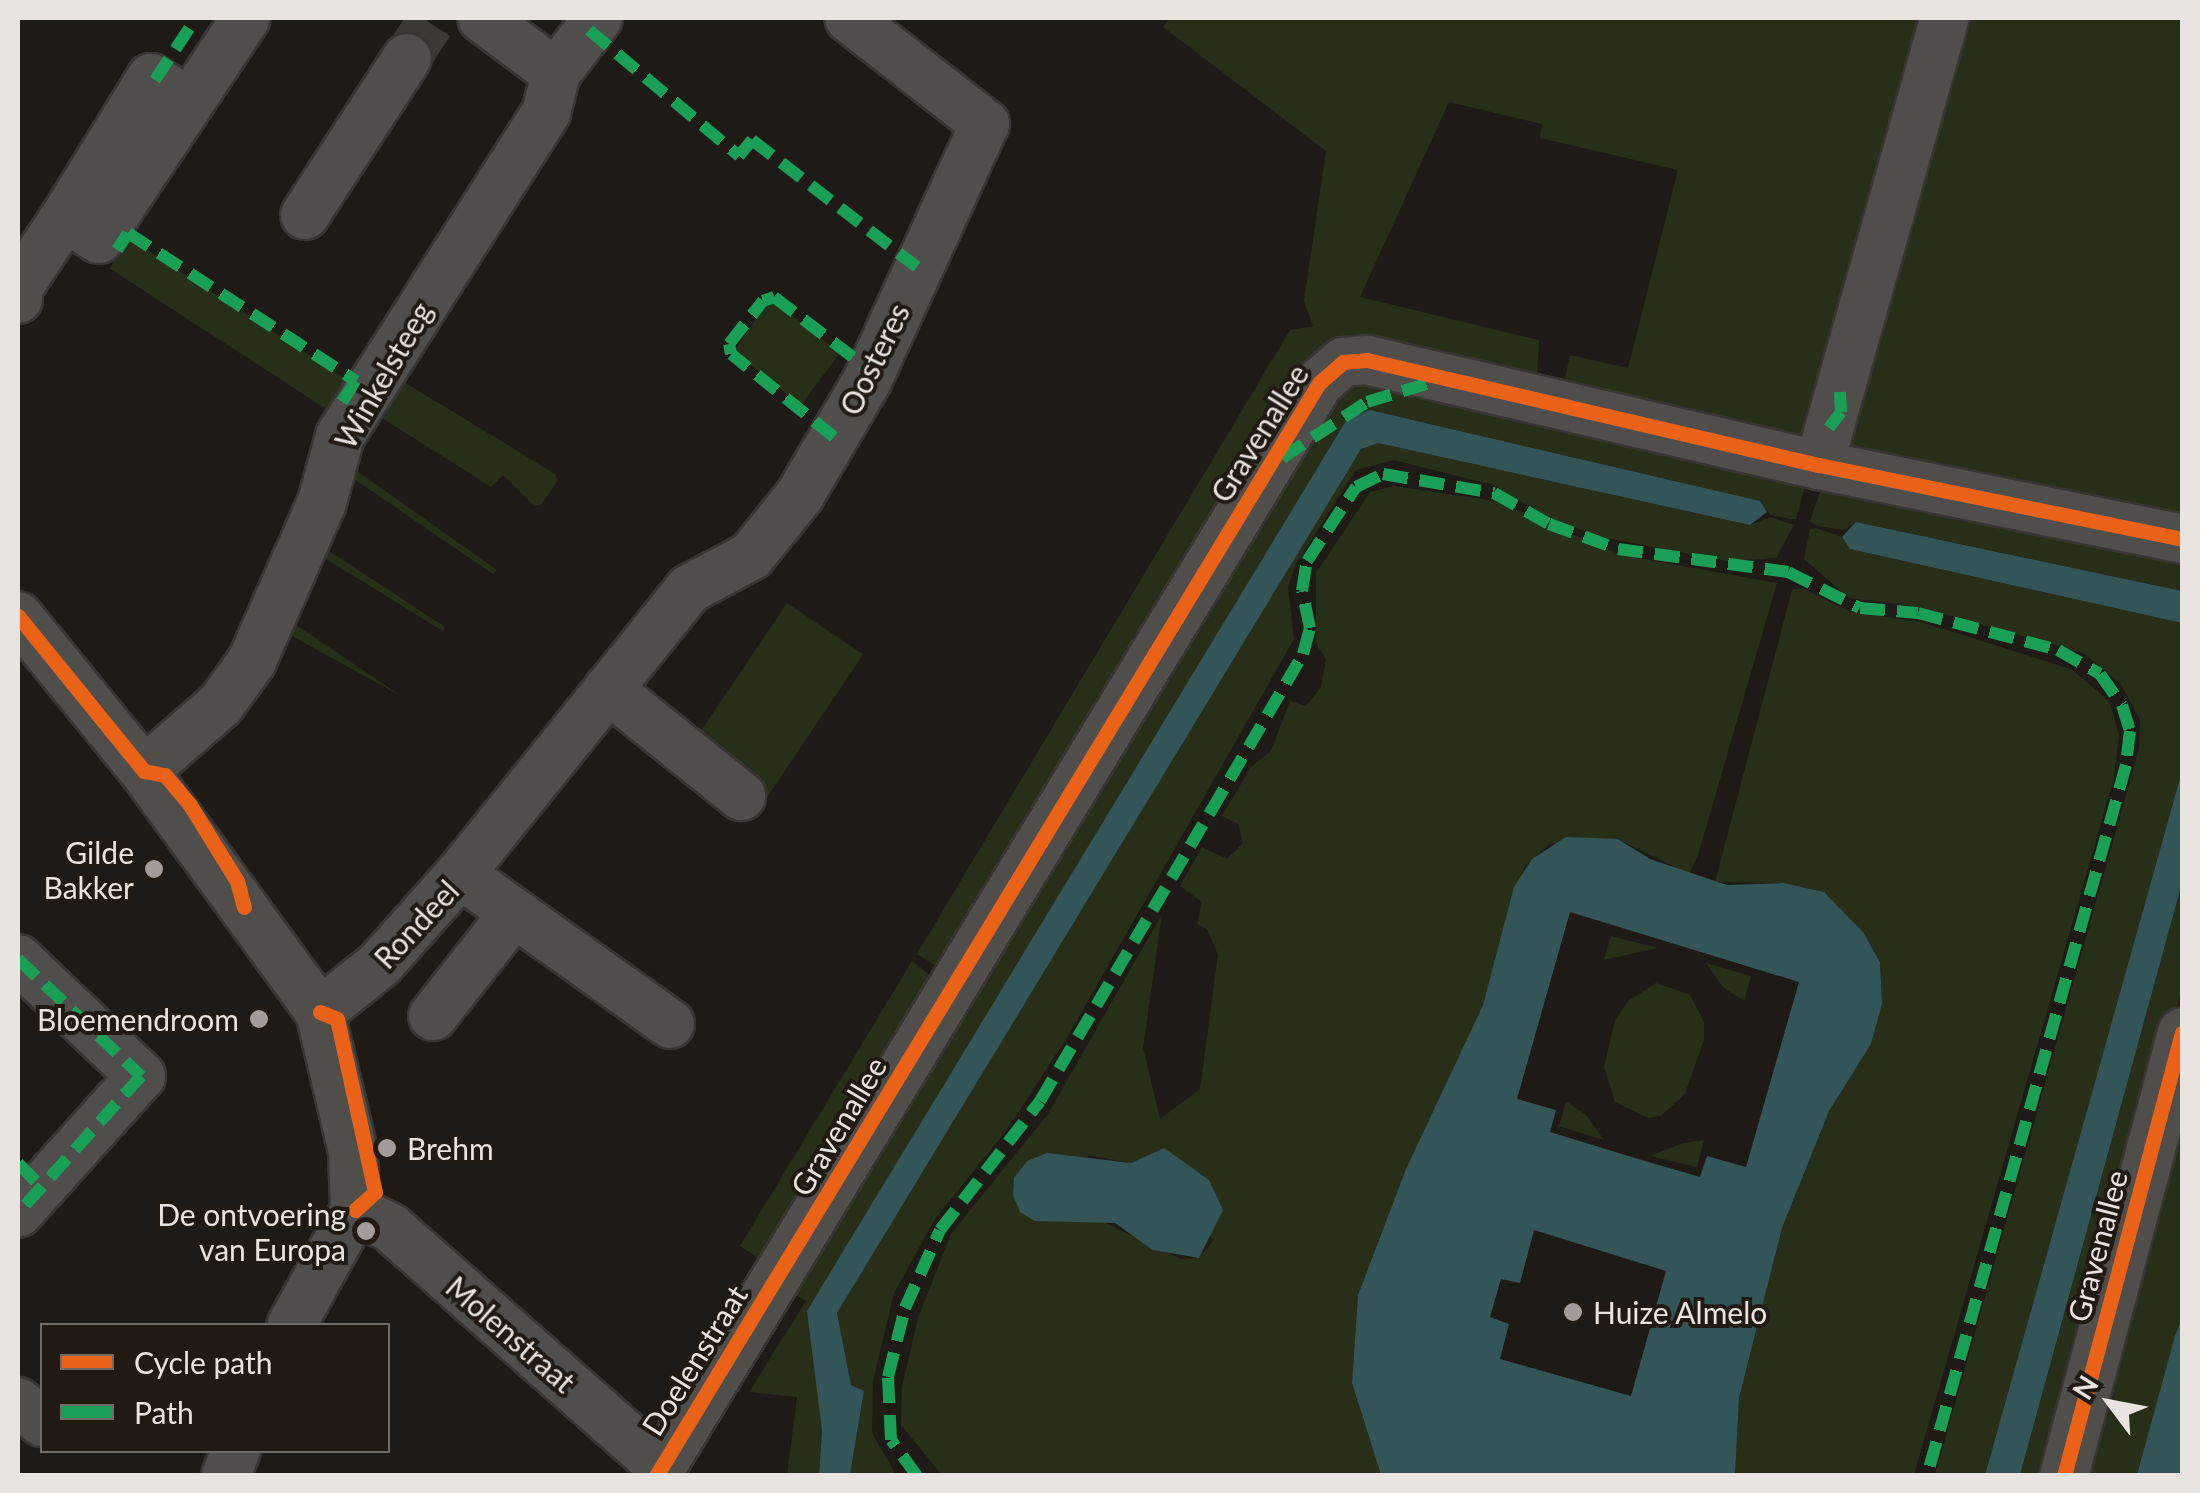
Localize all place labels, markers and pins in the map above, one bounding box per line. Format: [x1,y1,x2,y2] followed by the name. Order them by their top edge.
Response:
[44,834,134,904] place label: Gilde Bakker
[143,858,165,880] marker: Gilde Bakker
[37,1001,239,1037] place label: Bloemendroom
[248,1008,270,1030] marker: Bloemendroom
[407,1130,494,1166] place label: Brehm
[376,1137,398,1159] marker: Brehm
[157,1196,346,1266] place label: De ontvoering van Europa
[355,1220,377,1242] marker: De ontvoering van Europa
[1593,1294,1768,1330] place label: Huize Almelo
[1562,1301,1584,1323] marker: Huize Almelo

